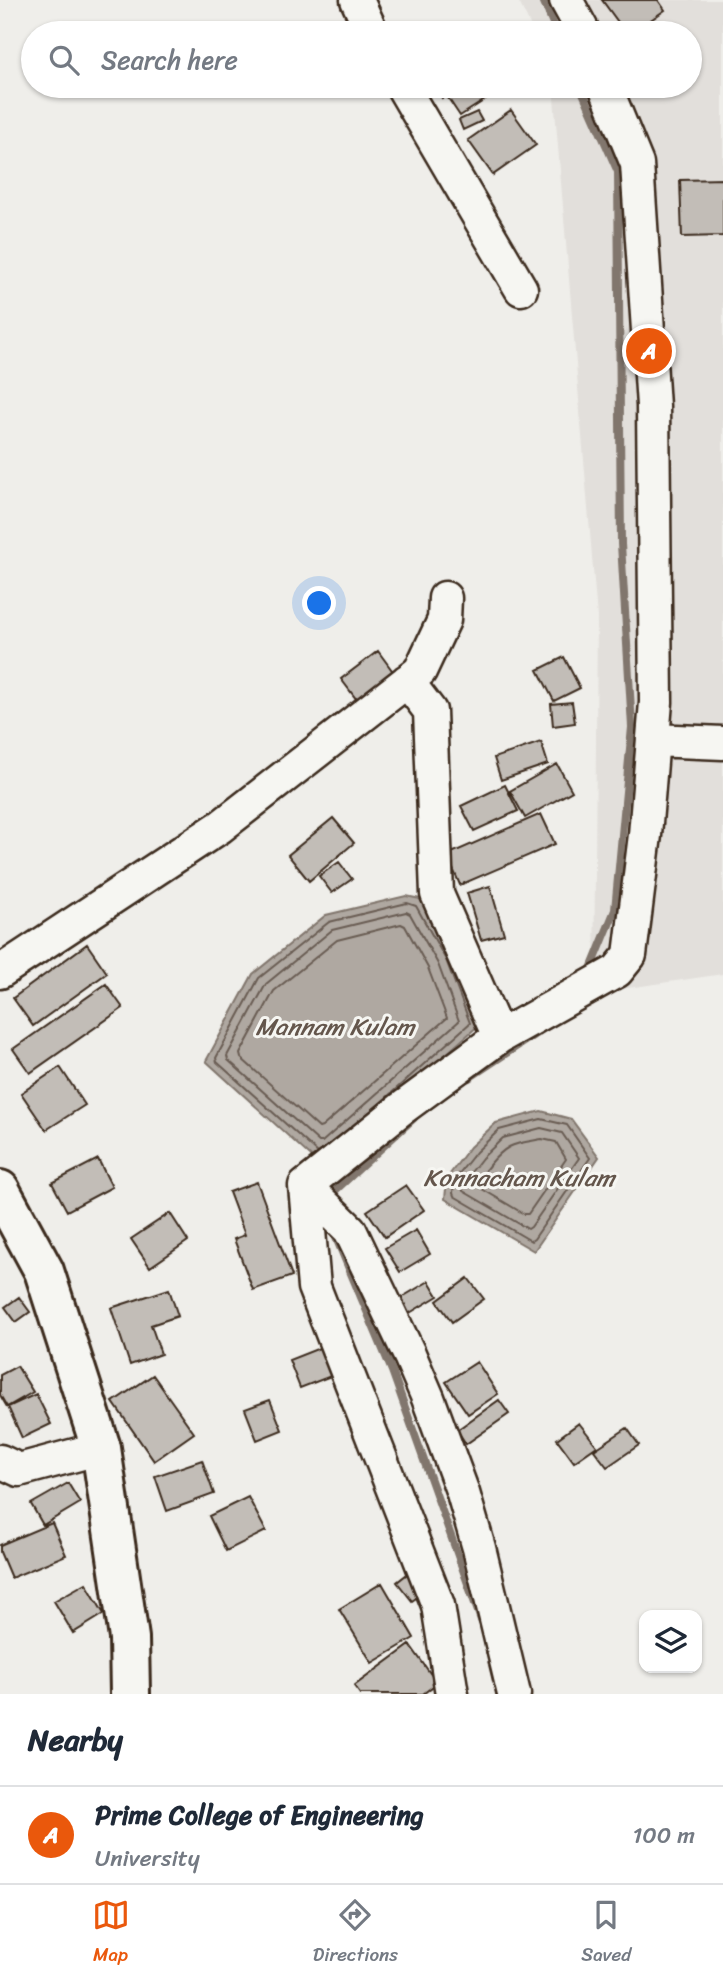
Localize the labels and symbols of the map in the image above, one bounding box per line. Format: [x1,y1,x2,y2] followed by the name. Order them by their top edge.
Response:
[626,325,672,377] pin: A
[302,586,336,620] your location
[256,1006,416,1048] water label: Mannam Kulam
[424,1157,617,1199] water label: Konnacham Kulam

